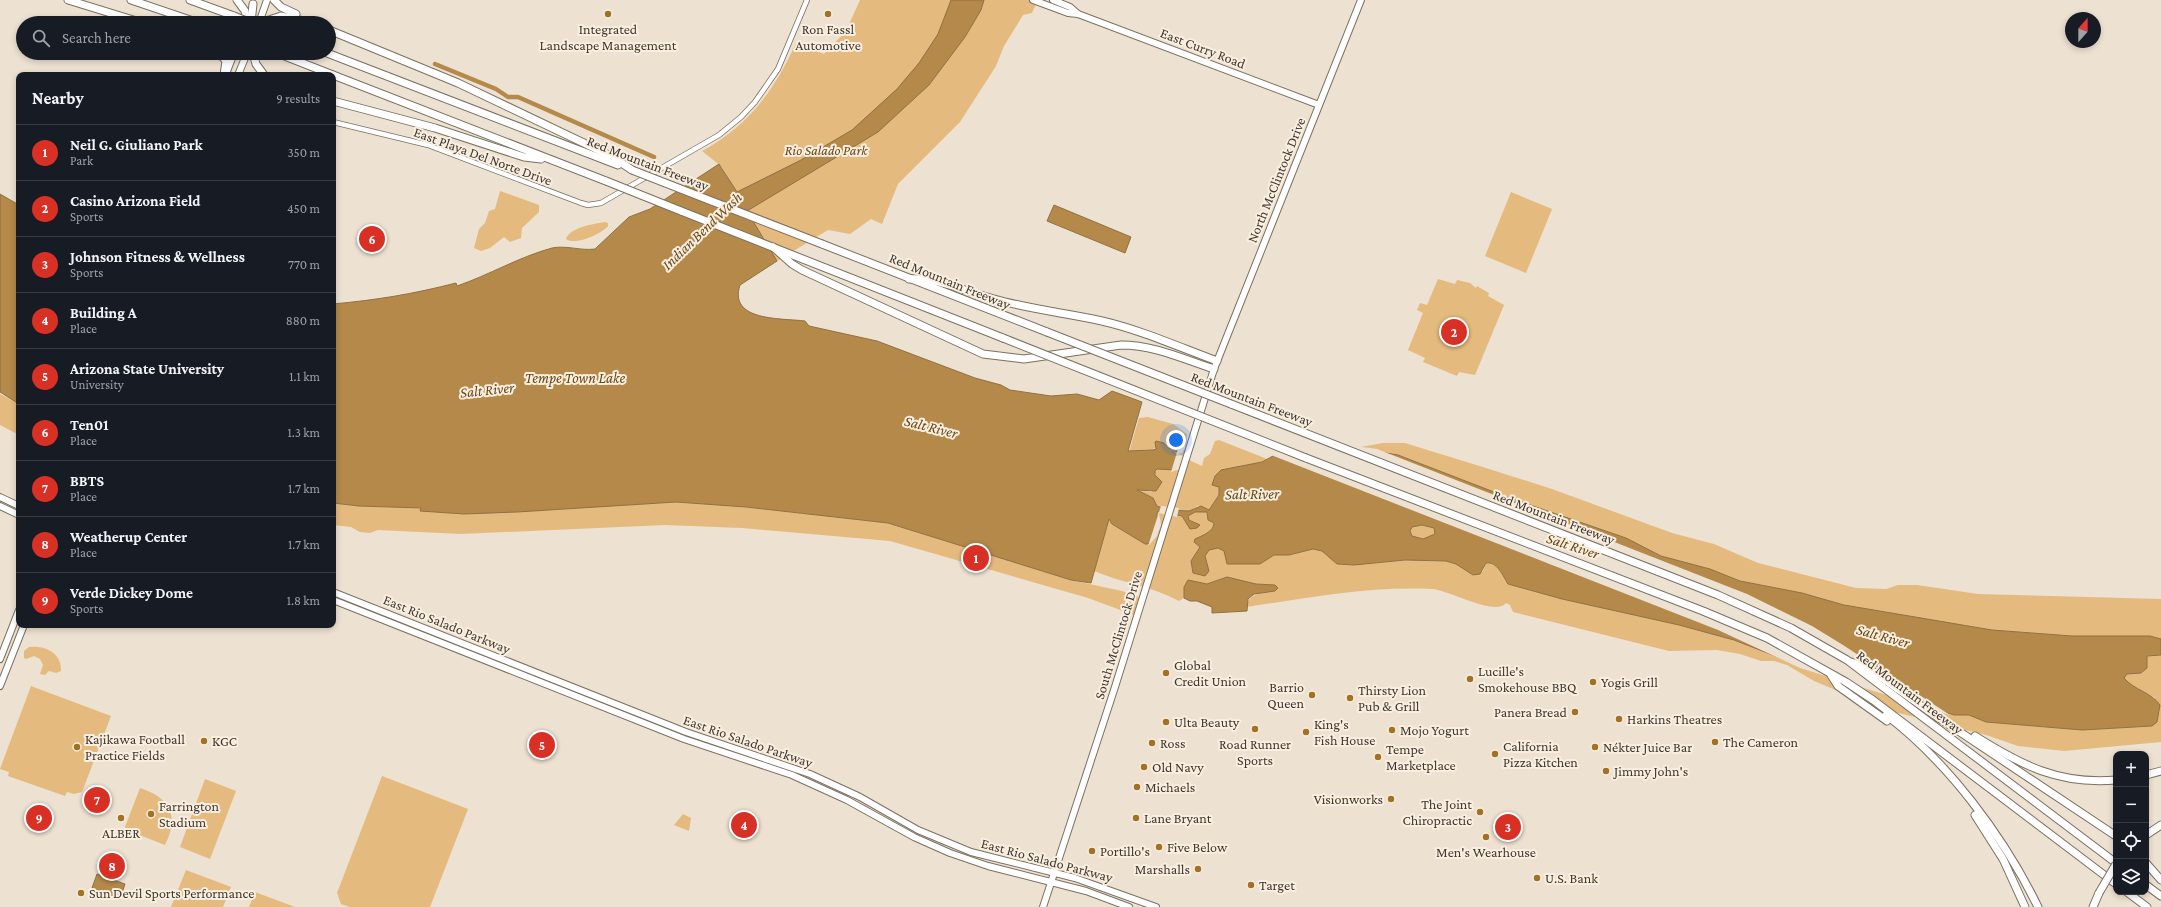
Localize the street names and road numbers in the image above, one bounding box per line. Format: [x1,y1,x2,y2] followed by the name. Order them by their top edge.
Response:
[1158,24,1248,72] street label: East Curry Road
[1244,115,1308,245] street label: North McClintock Drive
[412,124,554,188] street label: East Playa Del Norte Drive
[585,132,712,194] street label: Red Mountain Freeway
[887,249,1013,313] street label: Red Mountain Freeway
[1189,368,1316,430] street label: Red Mountain Freeway
[1491,486,1618,548] street label: Red Mountain Freeway
[1091,569,1145,701] street label: South McClintock Drive
[381,591,513,657] street label: East Rio Salado Parkway
[1854,647,1967,738] street label: Red Mountain Freeway
[681,711,815,771] street label: East Rio Salado Parkway
[979,835,1115,885] street label: East Rio Salado Parkway

